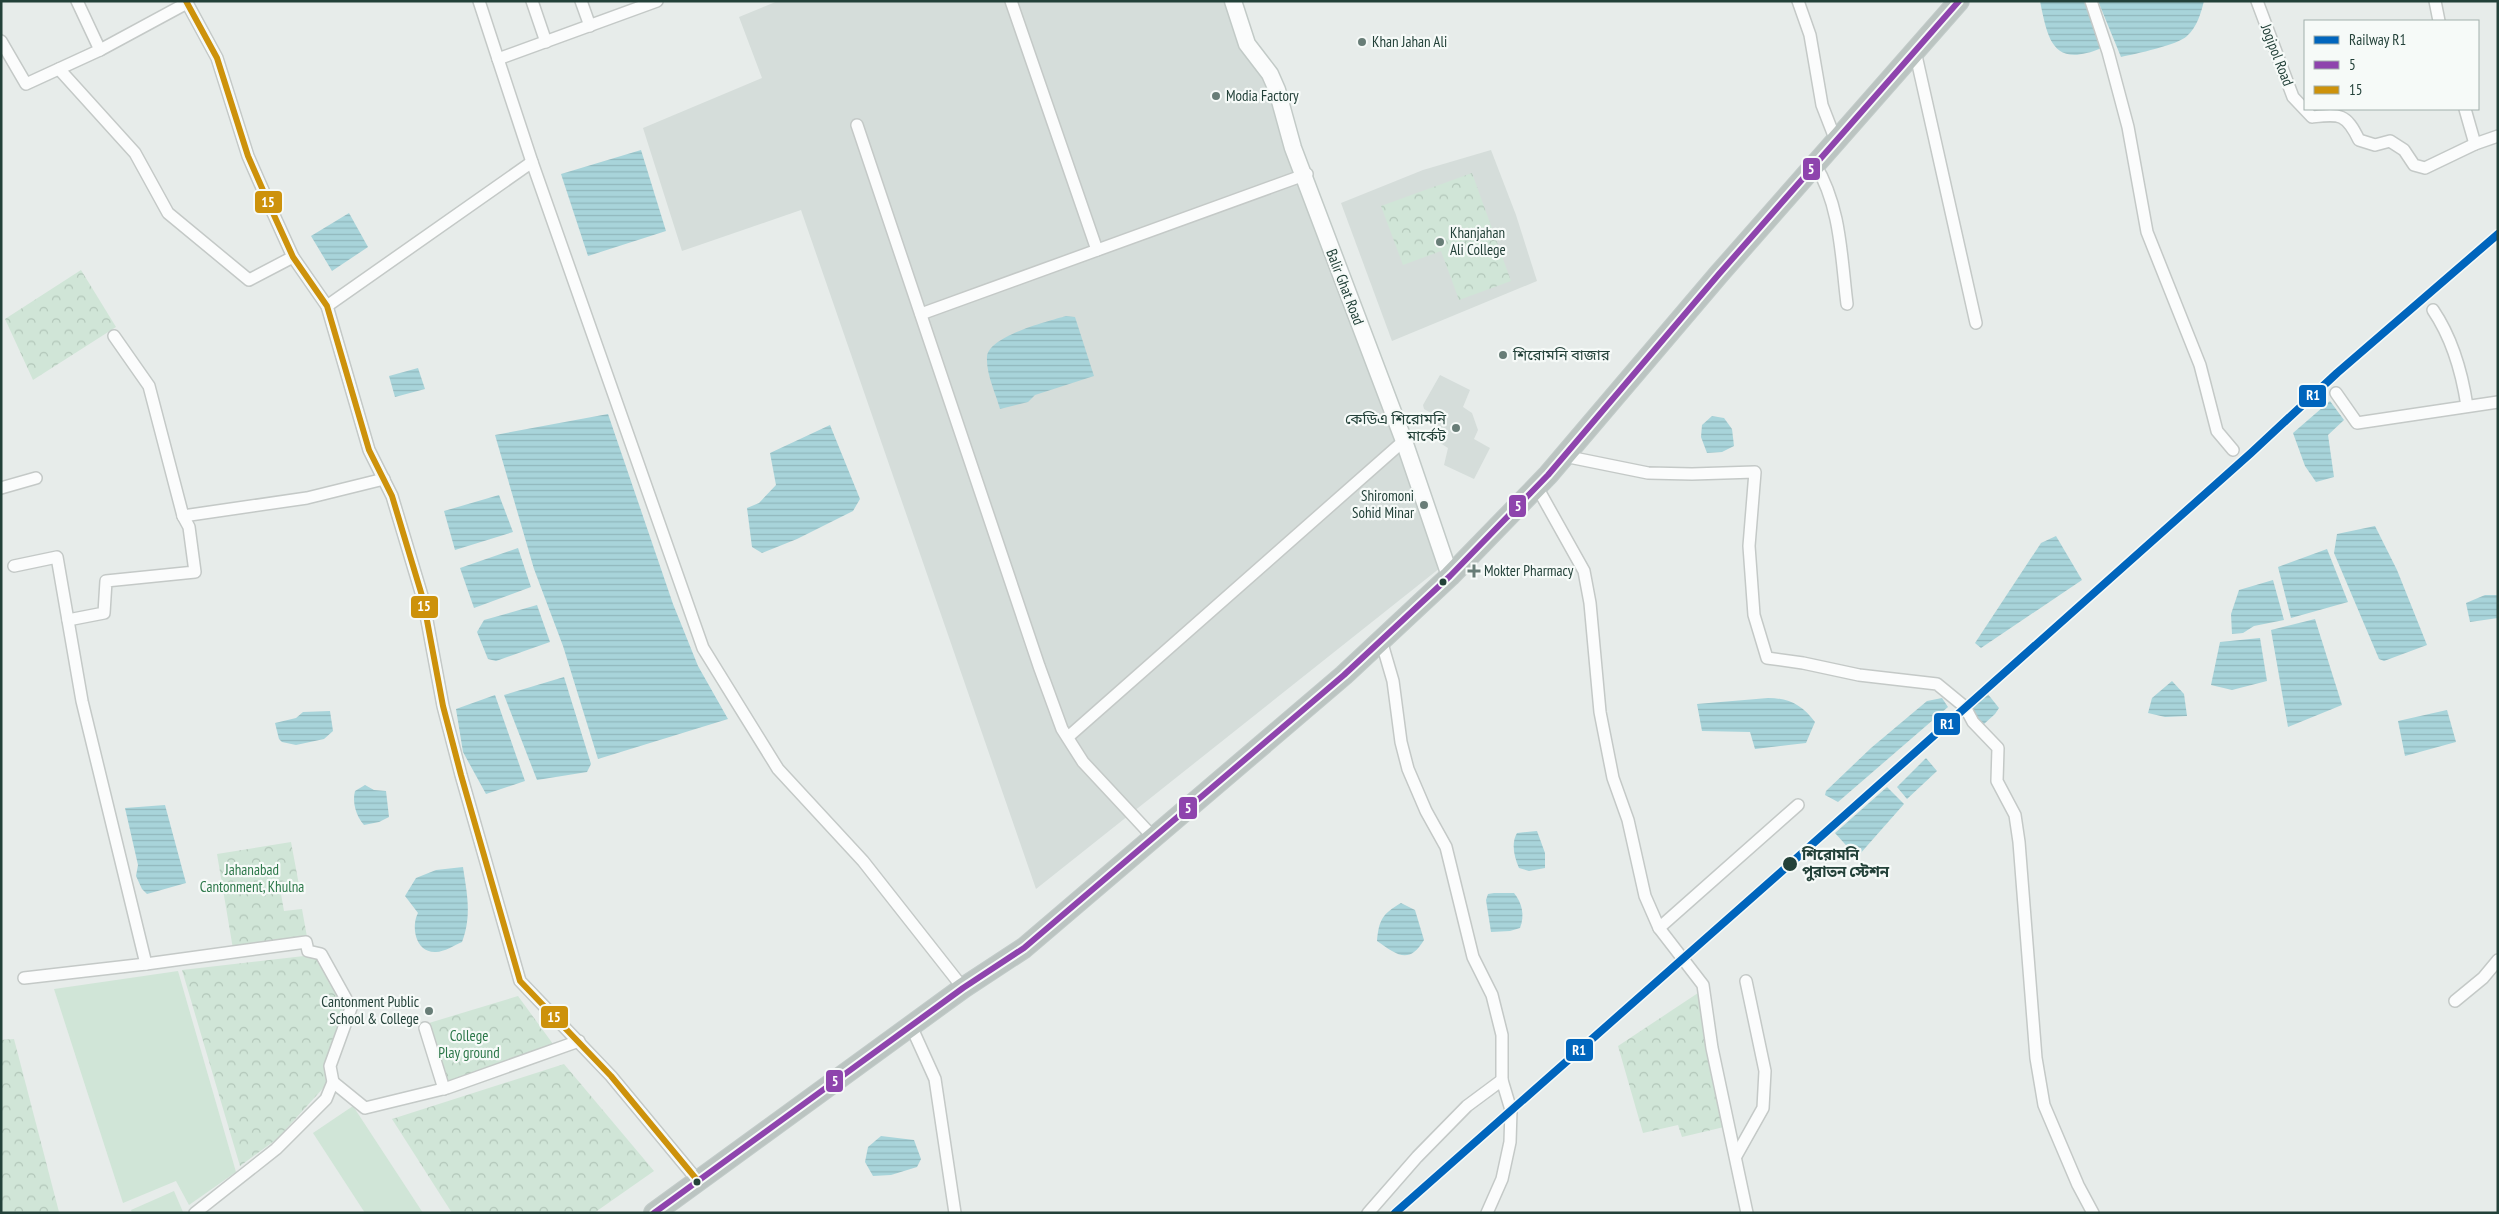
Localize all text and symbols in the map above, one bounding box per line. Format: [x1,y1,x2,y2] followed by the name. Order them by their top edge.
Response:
[2257,20,2298,89] street label: Jogipol Road
[2304,20,2479,110] legend
[2349,30,2406,49] text: Railway R1
[1372,32,1447,51] place label: Khan Jahan Ali
[1356,36,1368,48] marker: Khan Jahan Ali
[2349,55,2356,74] text: 5
[2349,80,2363,99] text: 15
[1226,86,1299,105] place label: Modia Factory
[1210,90,1222,102] marker: Modia Factory
[1802,157,1821,181] line badge: 5
[1808,160,1814,178] text: 5
[254,190,283,214] line badge: 15
[261,193,275,211] text: 15
[1450,223,1506,259] place label: Khanjahan Ali College
[1434,236,1446,248] marker: Khanjahan Ali College
[1322,246,1369,328] street label: Balir Ghat Road
[1512,345,1611,364] place label: শিরোমনি বাজার
[1497,349,1509,361] marker: শিরোমনি বাজার
[2298,384,2327,408] line badge: R1
[2306,386,2320,404] text: R1
[1345,409,1447,445] place label: কেডিএ শিরোমনি মার্কেট
[1450,422,1462,434] marker: কেডিএ শিরোমনি মার্কেট
[1352,486,1415,522] place label: Shiromoni Sohid Minar
[1508,494,1527,518] line badge: 5
[1515,497,1521,515] text: 5
[1418,499,1430,511] marker: Shiromoni Sohid Minar
[1484,561,1574,580] place label: Mokter Pharmacy
[1468,565,1480,577] marker: Mokter Pharmacy
[1438,577,1448,587] unlabelled marker
[410,595,439,619] line badge: 15
[417,597,431,615] text: 15
[1933,712,1961,736] line badge: R1
[1940,715,1954,733] text: R1
[1178,796,1198,820] line badge: 5
[1185,799,1191,817] text: 5
[1801,845,1890,882] place label: শিরোমনি পুরাতন স্টেশন
[1781,855,1799,873] marker: শিরোমনি পুরাতন স্টেশন
[200,860,304,896] park label: Jahanabad Cantonment, Khulna
[321,992,420,1028] place label: Cantonment Public School & College
[423,1005,435,1017] marker: Cantonment Public School & College
[540,1005,569,1029] line badge: 15
[547,1008,561,1026] text: 15
[438,1026,500,1062] park label: College Play ground
[1565,1038,1594,1062] line badge: R1
[1572,1041,1586,1059] text: R1
[825,1069,844,1093] line badge: 5
[832,1072,838,1090] text: 5
[692,1177,702,1187] unlabelled marker

